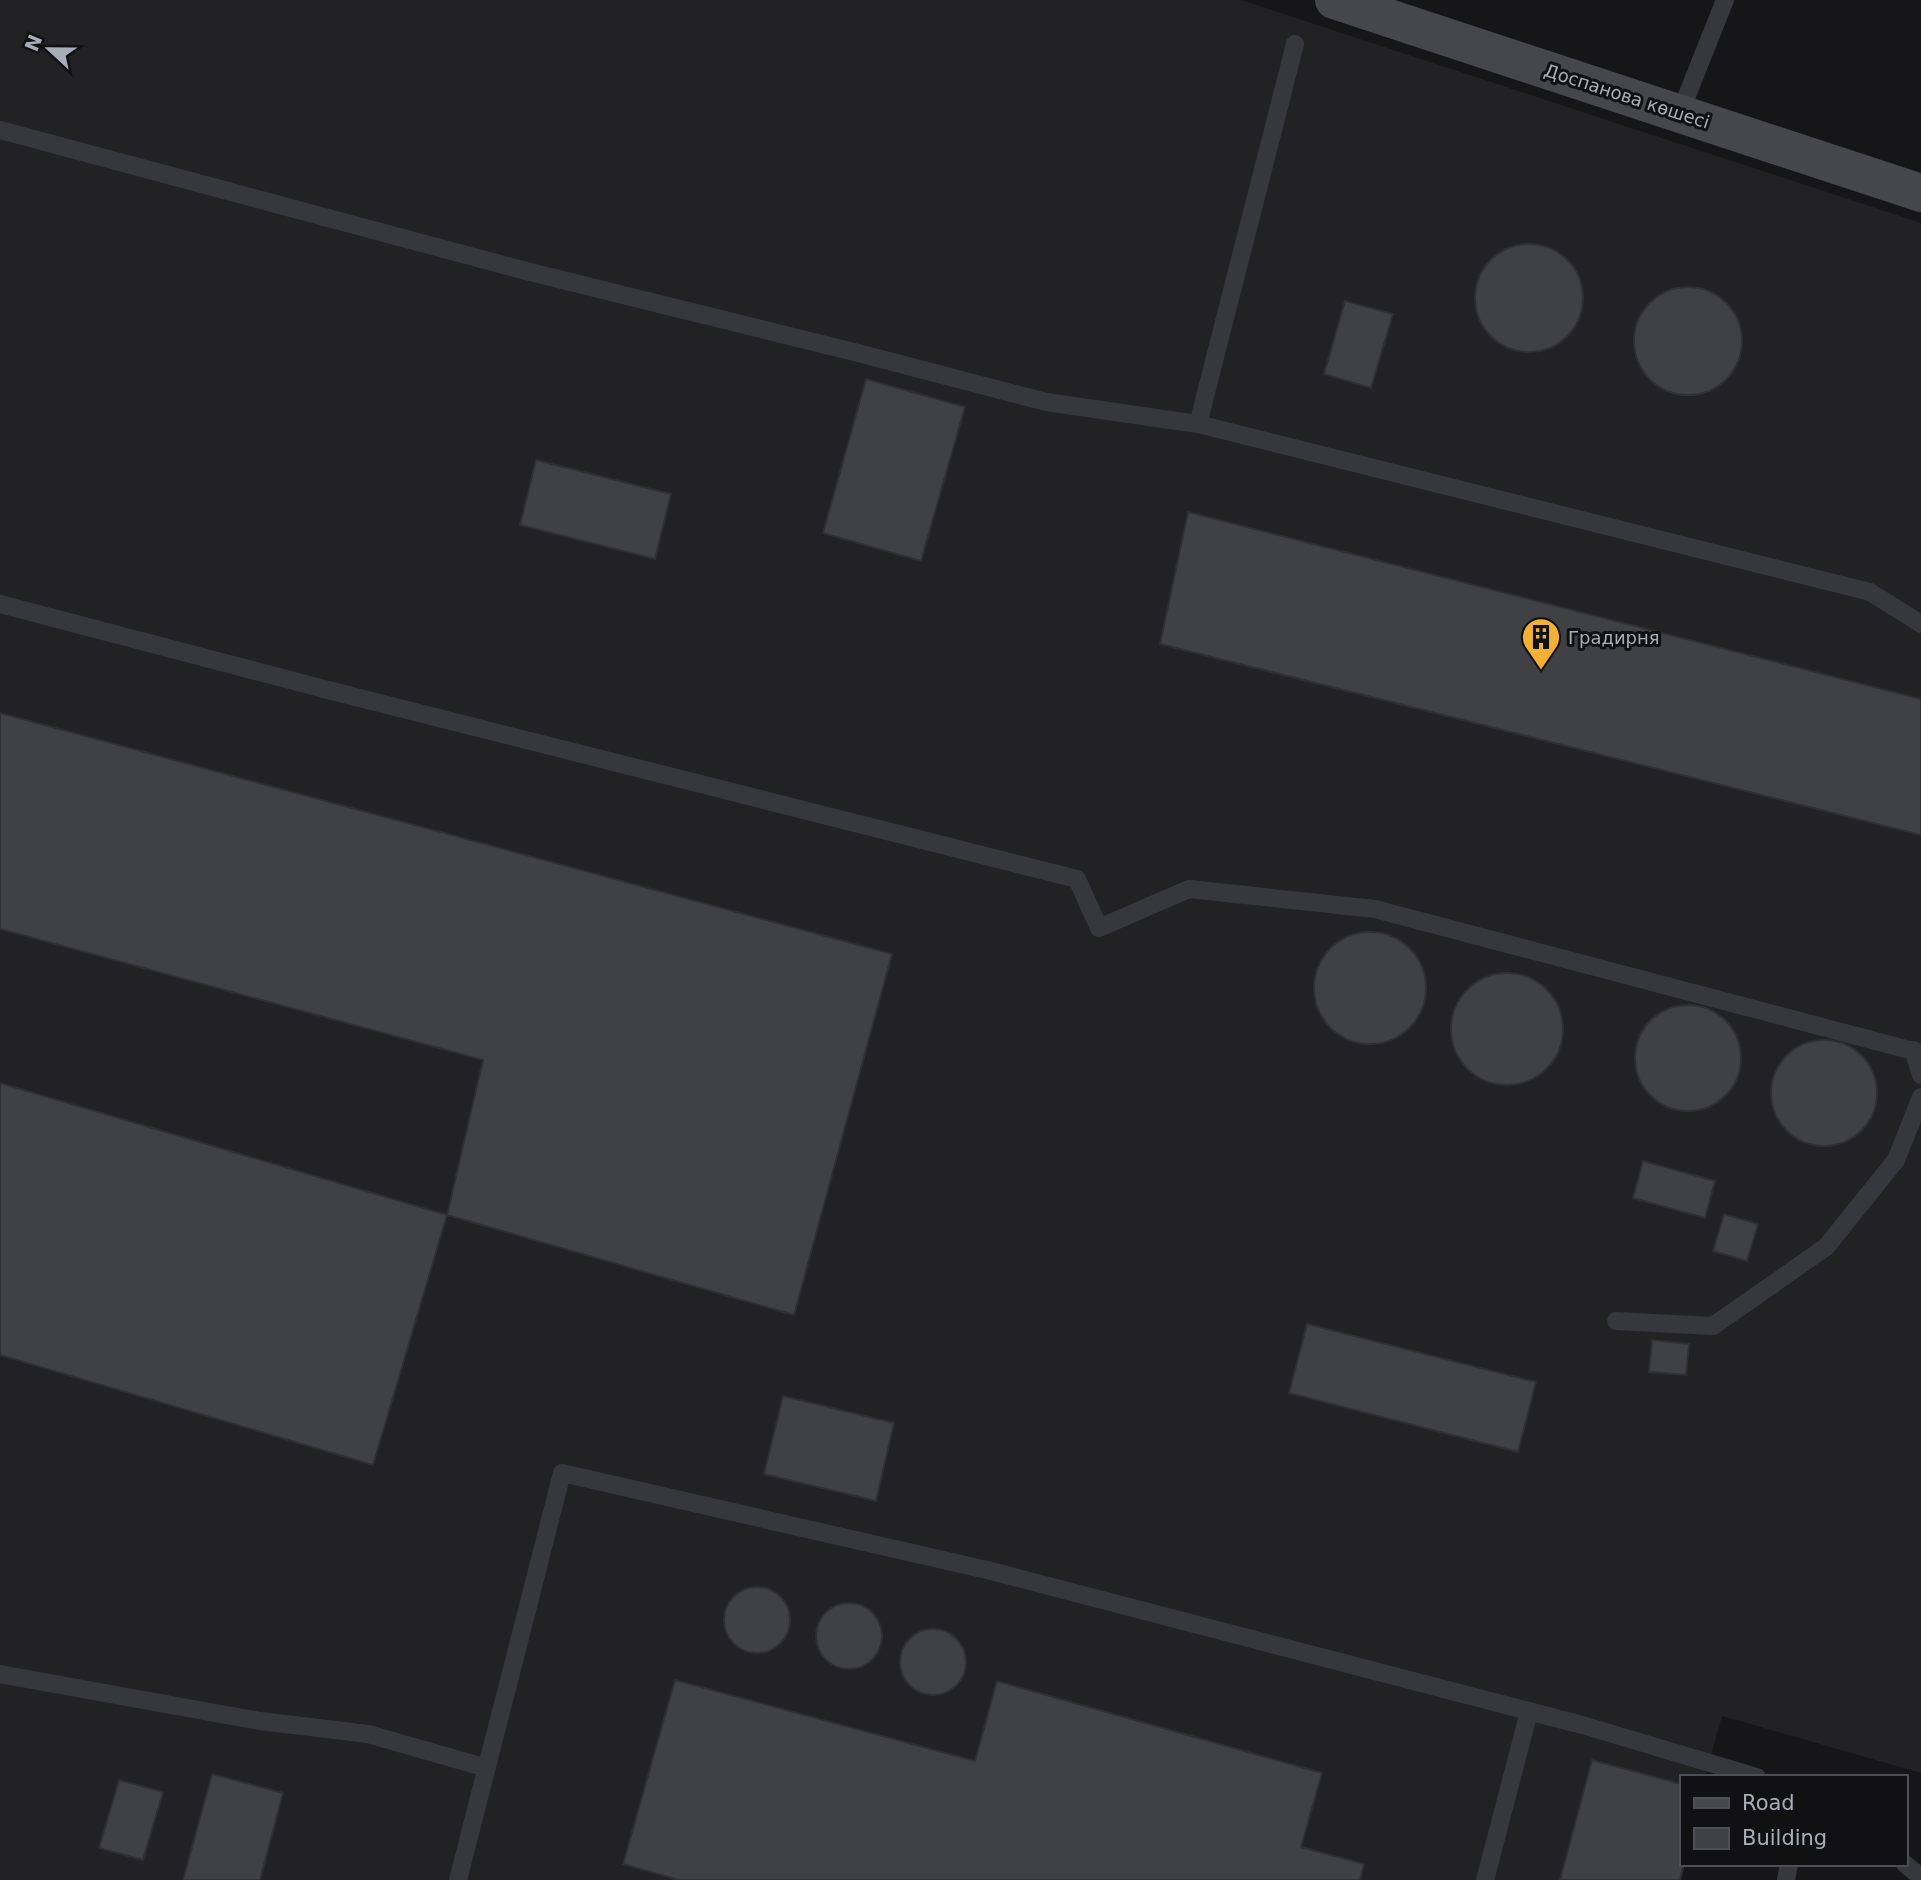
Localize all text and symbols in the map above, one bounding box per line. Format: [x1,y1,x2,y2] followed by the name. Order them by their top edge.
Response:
[14,14,84,84] north arrow
[20,31,46,54] text: N
[1542,59,1712,133] street label: Доспанова көшесі
[1520,616,1562,671] building icon: Градирня
[1568,627,1660,648] place label: Градирня
[1680,1775,1907,1866] legend
[1742,1791,1795,1815] text: Road
[1742,1826,1827,1850] text: Building

